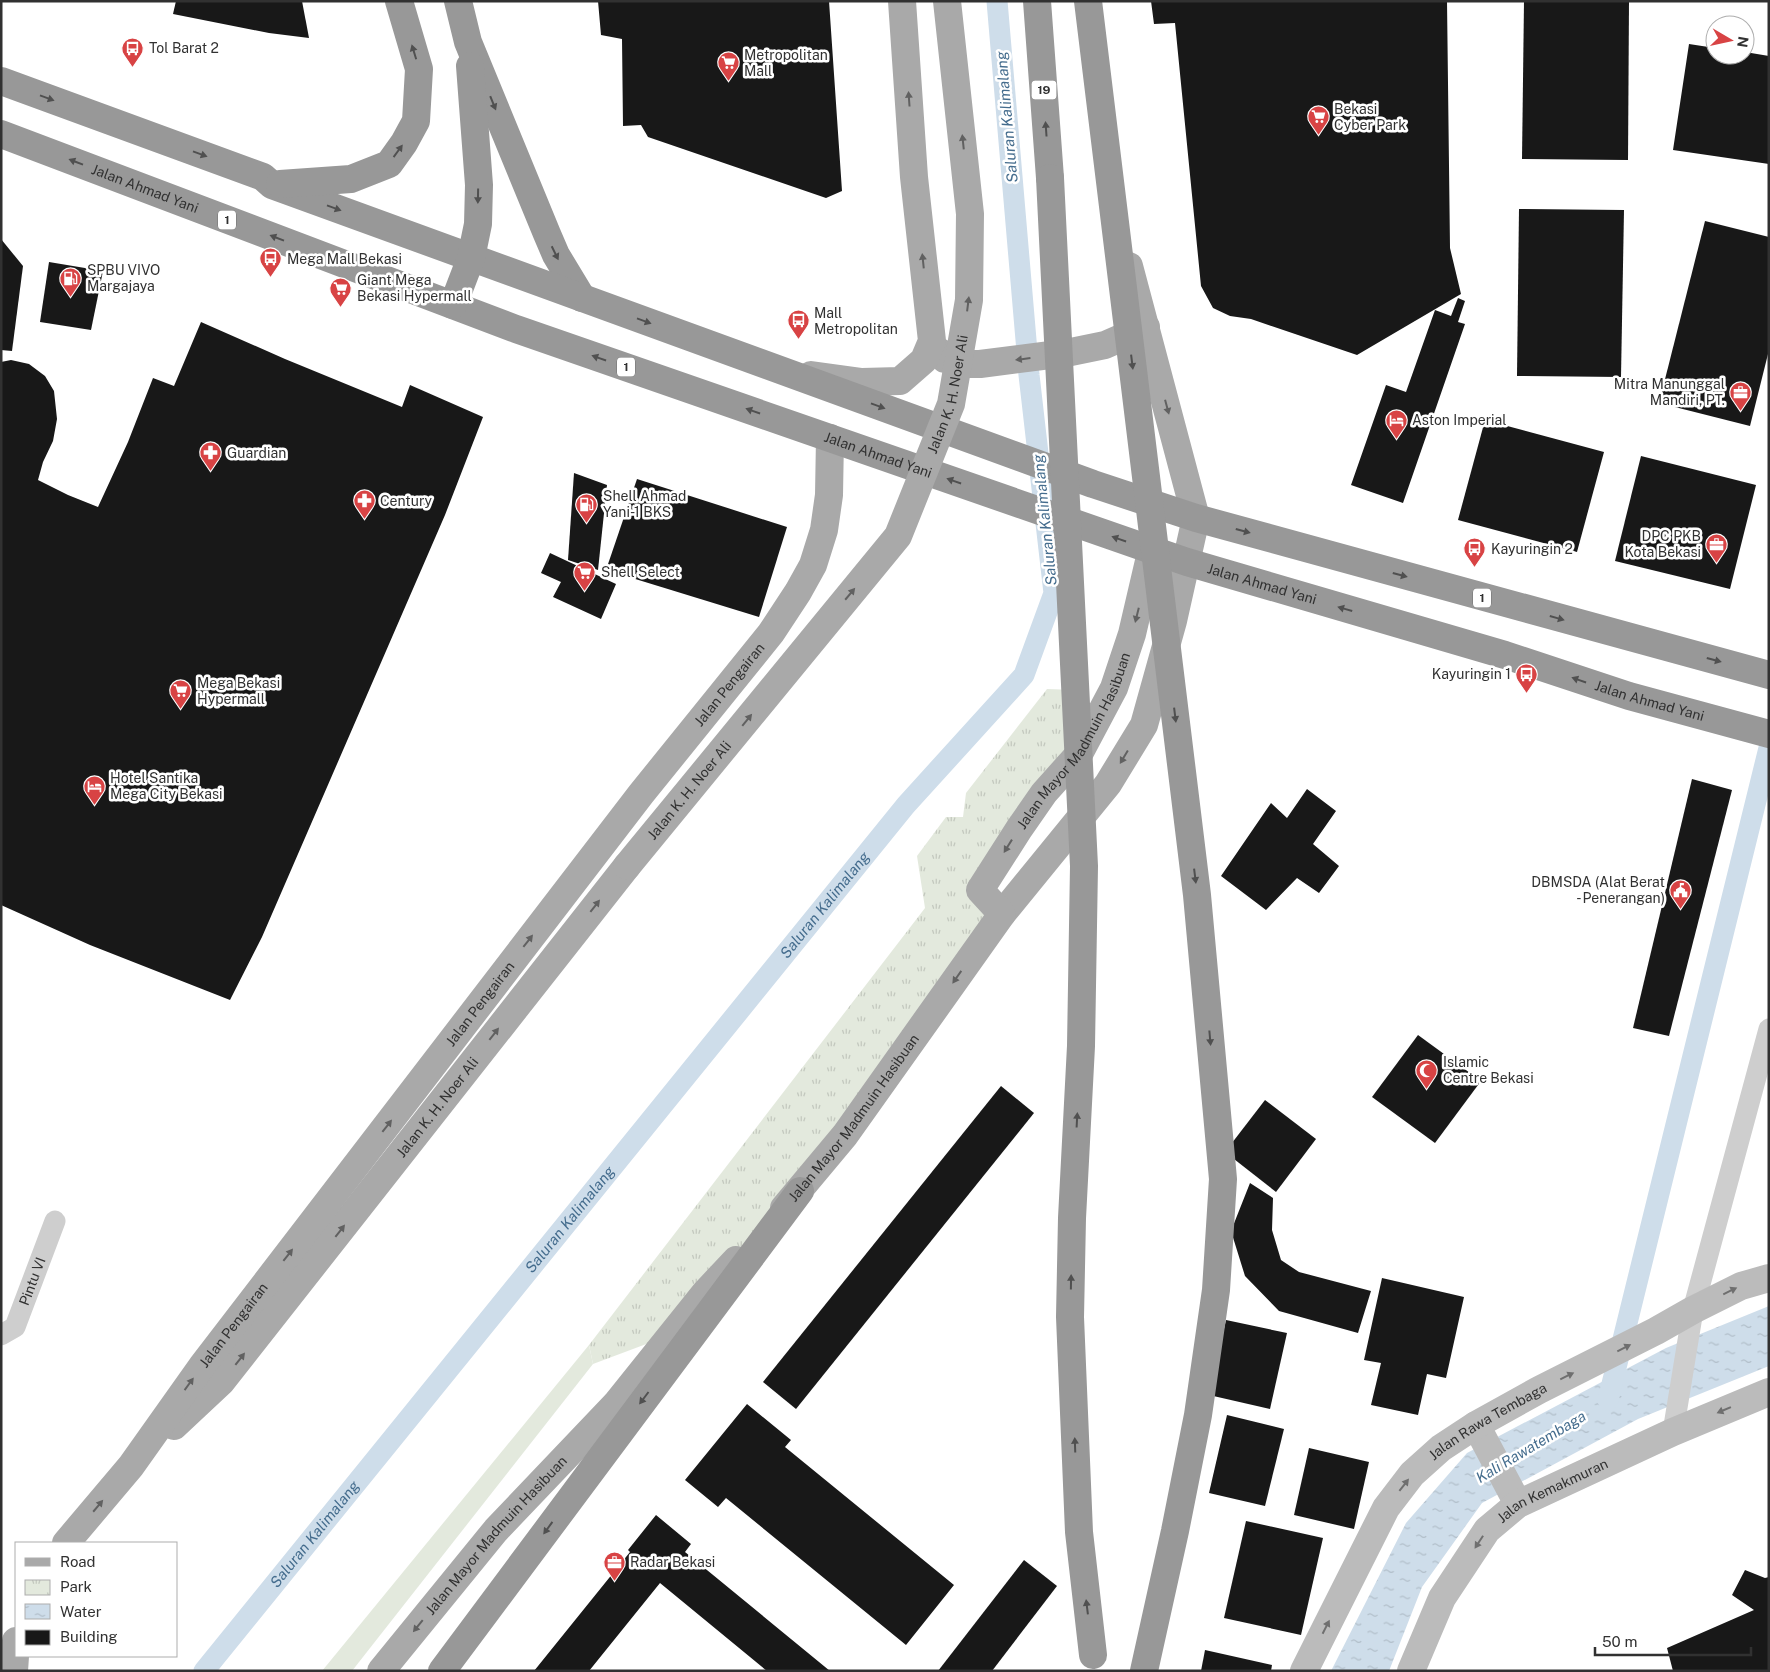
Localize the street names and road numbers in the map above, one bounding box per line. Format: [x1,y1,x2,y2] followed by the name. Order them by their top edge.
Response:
[1032,80,1056,100] road number: 19
[89,161,201,216] street label: Jalan Ahmad Yani
[218,210,236,230] road number: 1
[924,334,971,456] street label: Jalan K. H. Noer Ali
[617,358,635,377] road number: 1
[822,429,934,481] street label: Jalan Ahmad Yani
[1205,560,1318,607] street label: Jalan Ahmad Yani
[1473,588,1491,608] road number: 1
[691,640,768,729] street label: Jalan Pengairan
[1013,650,1133,832] street label: Jalan Mayor Madmuin Hasibuan
[1593,677,1706,724] street label: Jalan Ahmad Yani
[644,738,734,843] street label: Jalan K. H. Noer Ali
[442,958,517,1049] street label: Jalan Pengairan
[785,1031,922,1205] street label: Jalan Mayor Madmuin Hasibuan
[393,1054,481,1160] street label: Jalan K. H. Noer Ali
[16,1255,49,1308] street label: Pintu VI
[196,1280,271,1371] street label: Jalan Pengairan
[1425,1380,1549,1463] street label: Jalan Rawa Tembaga
[422,1453,570,1618] street label: Jalan Mayor Madmuin Hasibuan
[1494,1455,1610,1526] street label: Jalan Kemakmuran

